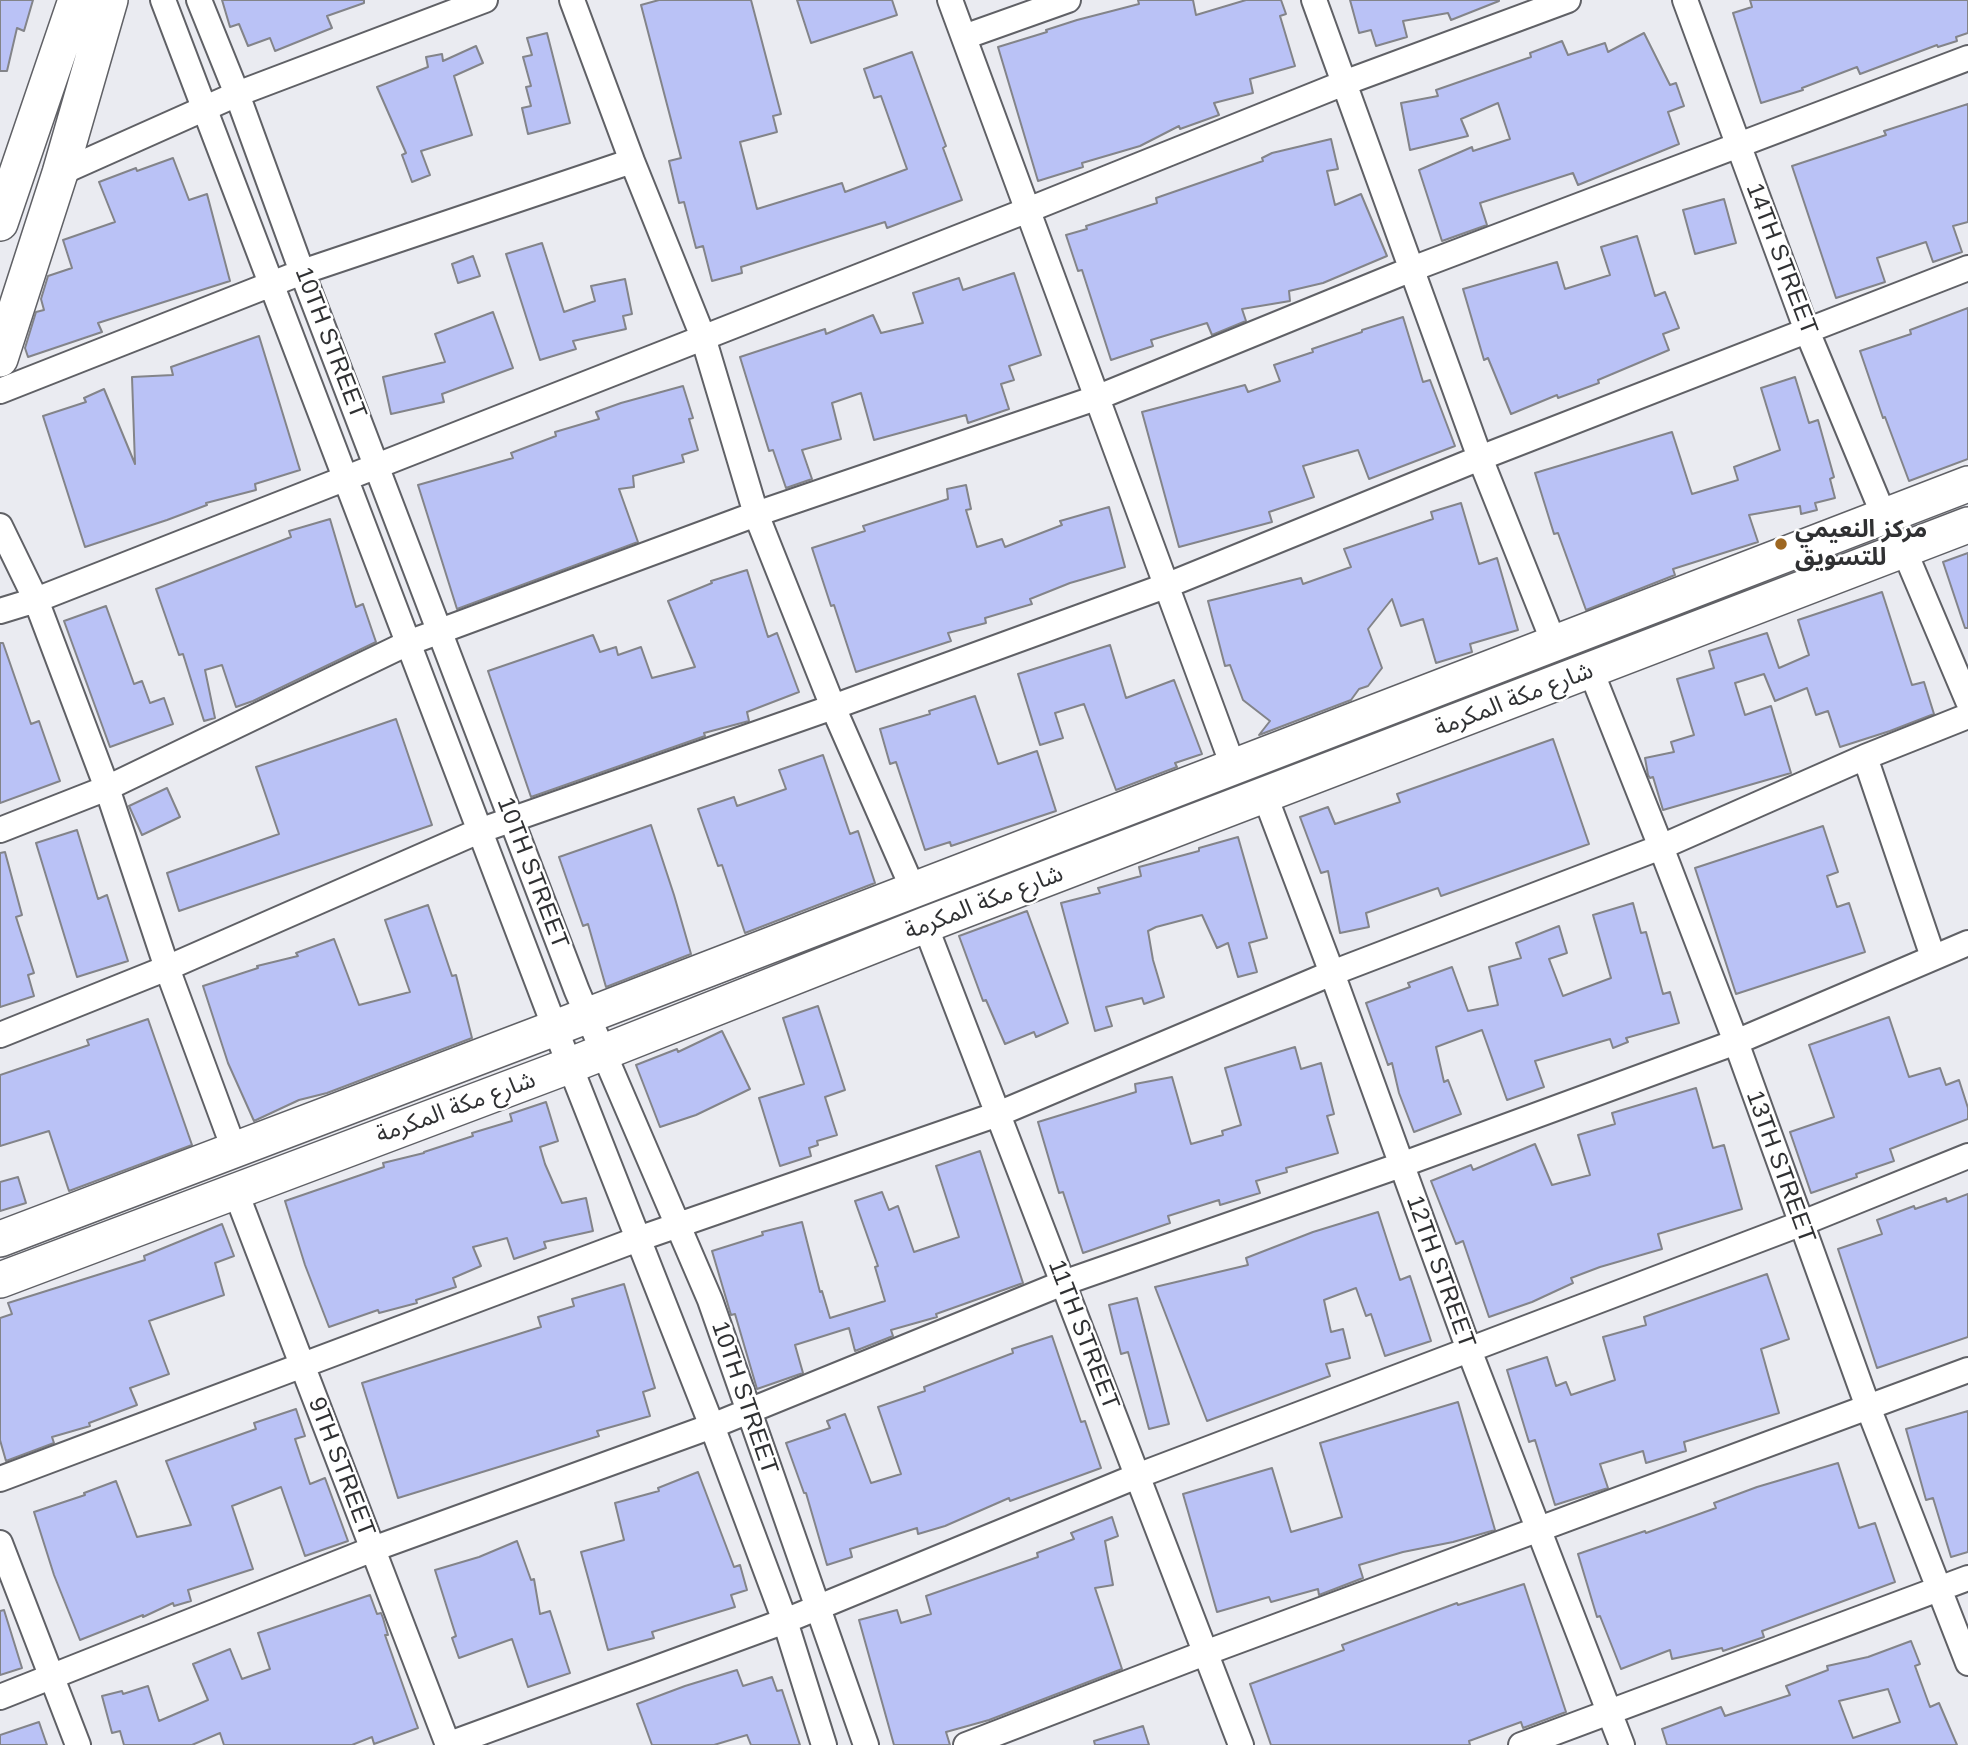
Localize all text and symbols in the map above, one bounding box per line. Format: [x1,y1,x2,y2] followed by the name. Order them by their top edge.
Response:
[1739,179,1823,339] street label: 14TH STREET
[288,263,372,423] street label: 10TH STREET
[1795,516,1927,572] place label: مركز النعيمي للتسويق
[1773,536,1789,552] marker: مركز النعيمي للتسويق
[1431,657,1597,743] street label: شارع مكة المكرمة
[490,793,574,953] street label: 10TH STREET
[901,860,1067,946] street label: شارع مكة المكرمة
[372,1066,540,1150] street label: شارع مكة المكرمة
[1739,1087,1821,1247] street label: 13TH STREET
[1399,1192,1481,1352] street label: 12TH STREET
[1041,1256,1125,1414] street label: 11TH STREET
[704,1318,784,1478] street label: 10TH STREET
[301,1393,381,1541] street label: 9TH STREET

